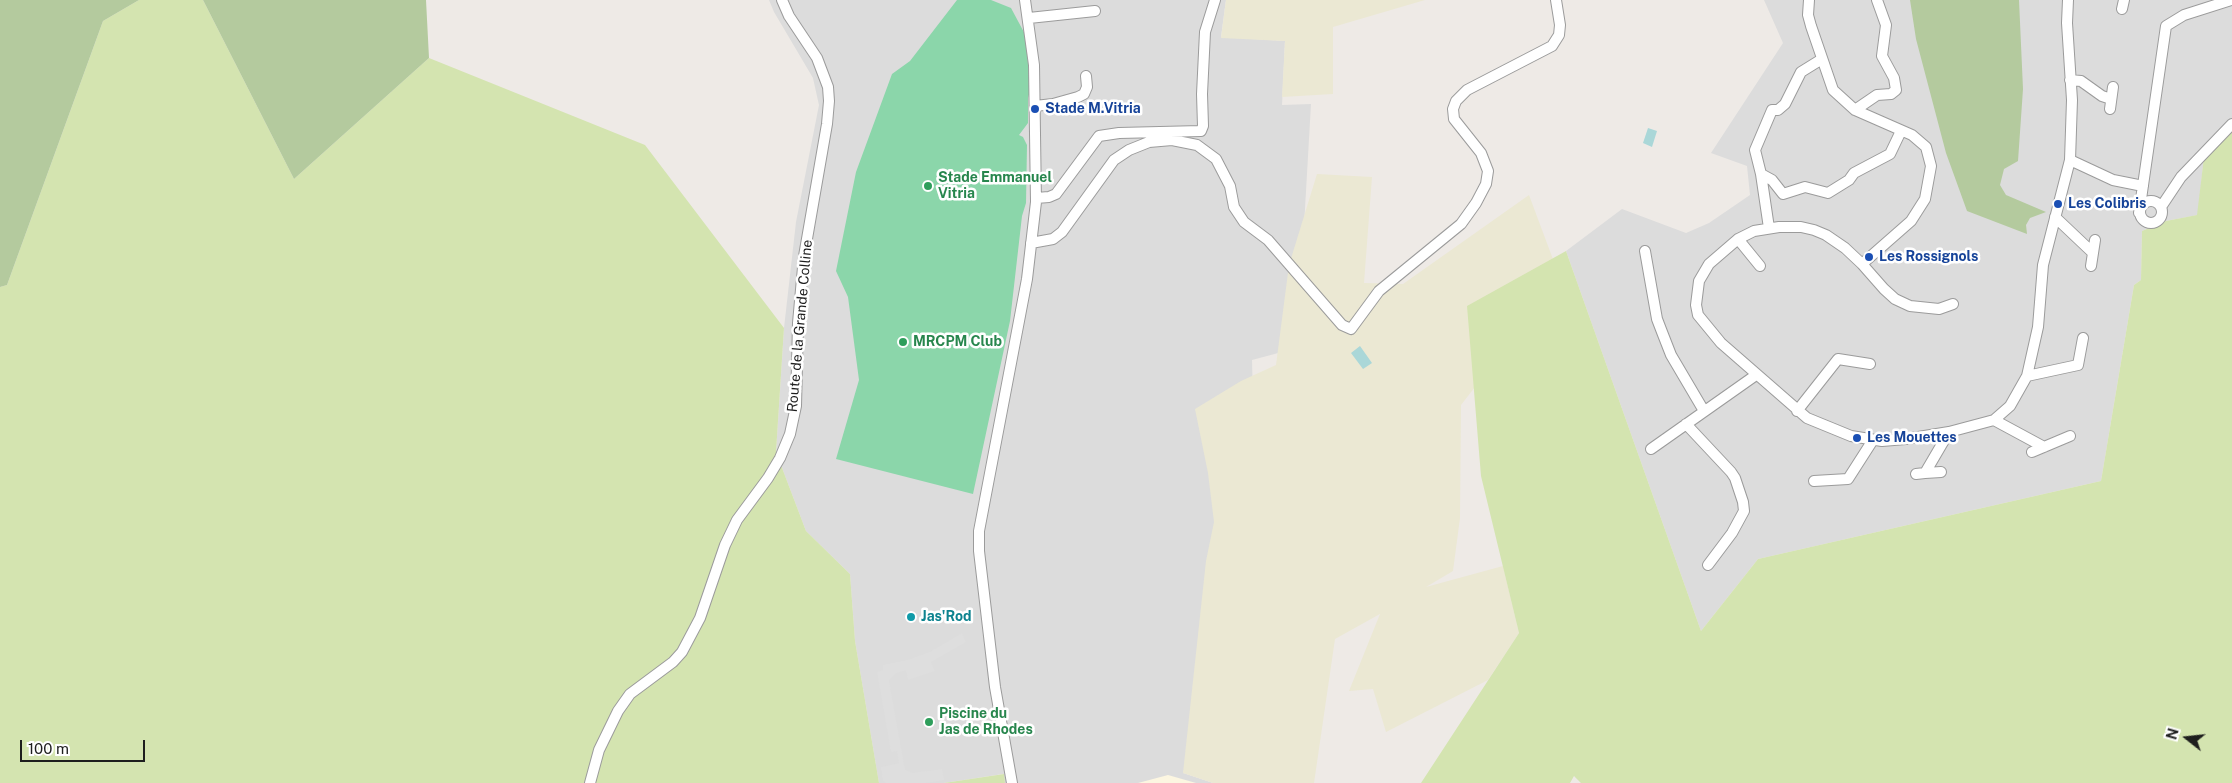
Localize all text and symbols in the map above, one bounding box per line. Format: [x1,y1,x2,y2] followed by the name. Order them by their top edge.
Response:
[1045,101,1141,117] place label: Stade M.Vitria
[1029,103,1041,115] marker: Stade M.Vitria
[938,170,1052,202] place label: Stade Emmanuel Vitria
[922,180,934,192] marker: Stade Emmanuel Vitria
[2068,196,2146,212] place label: Les Colibris
[2052,198,2064,210] marker: Les Colibris
[784,239,816,413] street label: Route de la Grande Colline
[1879,249,1978,265] place label: Les Rossignols
[1863,251,1875,263] marker: Les Rossignols
[913,334,1002,350] place label: MRCPM Club
[897,336,909,348] marker: MRCPM Club
[1867,430,1957,446] place label: Les Mouettes
[1851,432,1863,444] marker: Les Mouettes
[921,609,972,625] place label: Jas'Rod
[905,611,917,623] marker: Jas'Rod
[939,706,1033,739] place label: Piscine du Jas de Rhodes
[2162,713,2212,763] north arrow
[923,716,935,728] marker: Piscine du Jas de Rhodes
[2163,726,2182,741] text: N
[22,730,148,762] scale bar
[28,740,69,757] text: 100 m

